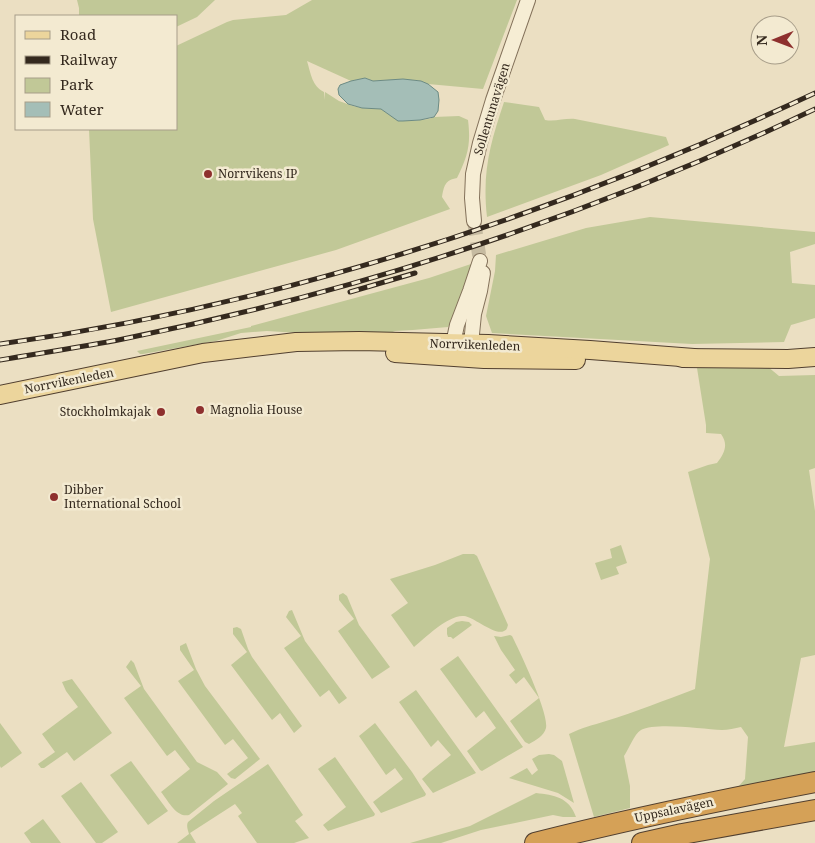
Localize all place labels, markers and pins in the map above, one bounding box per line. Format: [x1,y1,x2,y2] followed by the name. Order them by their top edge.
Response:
[218,165,297,182] place label: Norrvikens IP
[202,168,214,180] marker: Norrvikens IP
[210,401,302,418] place label: Magnolia House
[60,403,152,420] place label: Stockholmkajak
[194,404,206,416] marker: Magnolia House
[155,406,167,418] marker: Stockholmkajak
[64,481,181,512] place label: Dibber International School
[48,491,60,503] marker: Dibber International School

